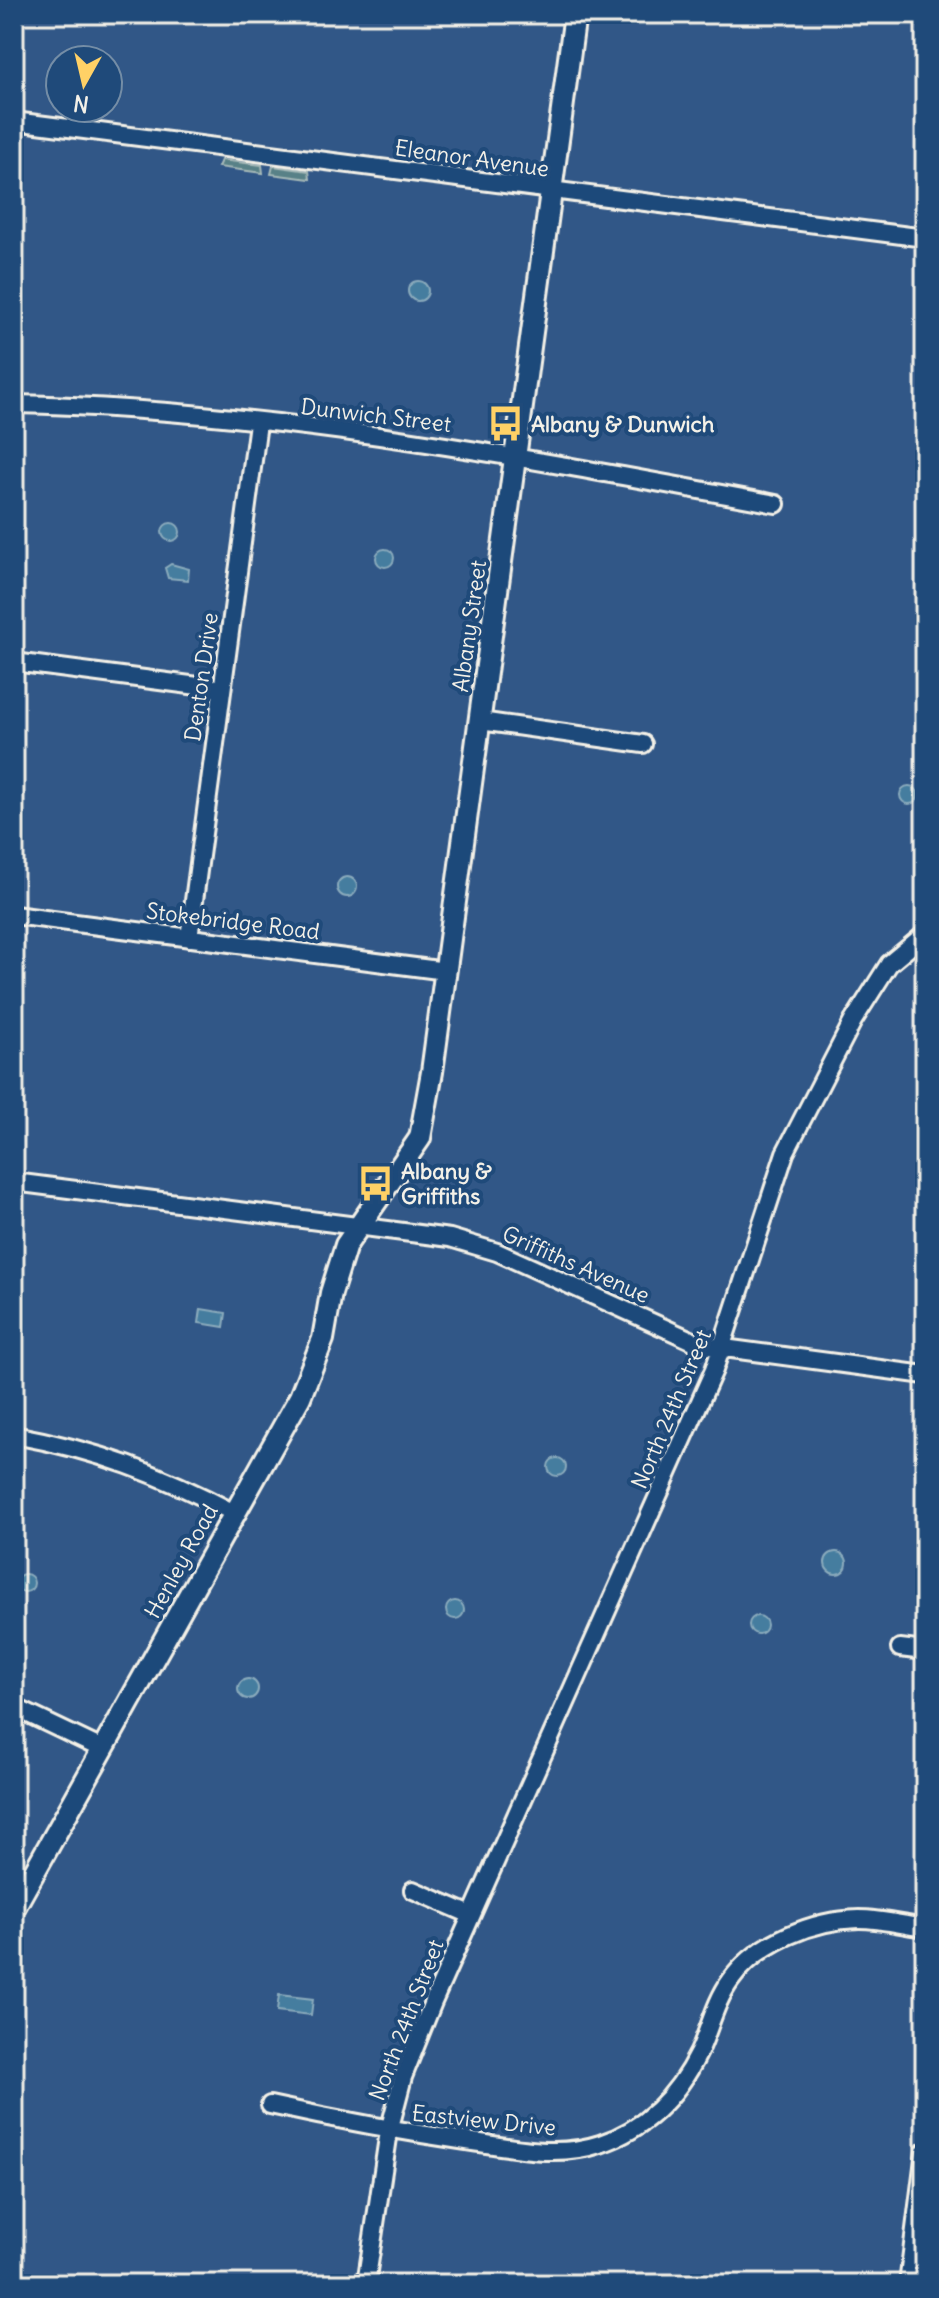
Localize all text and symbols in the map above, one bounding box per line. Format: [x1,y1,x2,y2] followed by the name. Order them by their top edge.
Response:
[44,44,124,124] north arrow
[72,89,91,119] text: N
[393,133,551,183] street label: Eleanor Avenue
[299,392,453,438] street label: Dunwich Street
[486,405,524,443] bus stop icon: Albany & Dunwich
[531,410,715,438] place label: Albany & Dunwich
[446,558,492,694] street label: Albany Street
[178,611,224,743] street label: Denton Drive
[145,896,321,946] street label: Stokebridge Road
[401,1157,492,1210] place label: Albany & Griffiths
[356,1165,394,1203] bus stop icon: Albany & Griffiths
[498,1219,654,1309] street label: Griffiths Avenue
[625,1325,717,1493] street label: North 24th Street
[138,1499,224,1623] street label: Henley Road
[362,1936,450,2104] street label: North 24th Street
[411,2099,557,2141] street label: Eastview Drive

